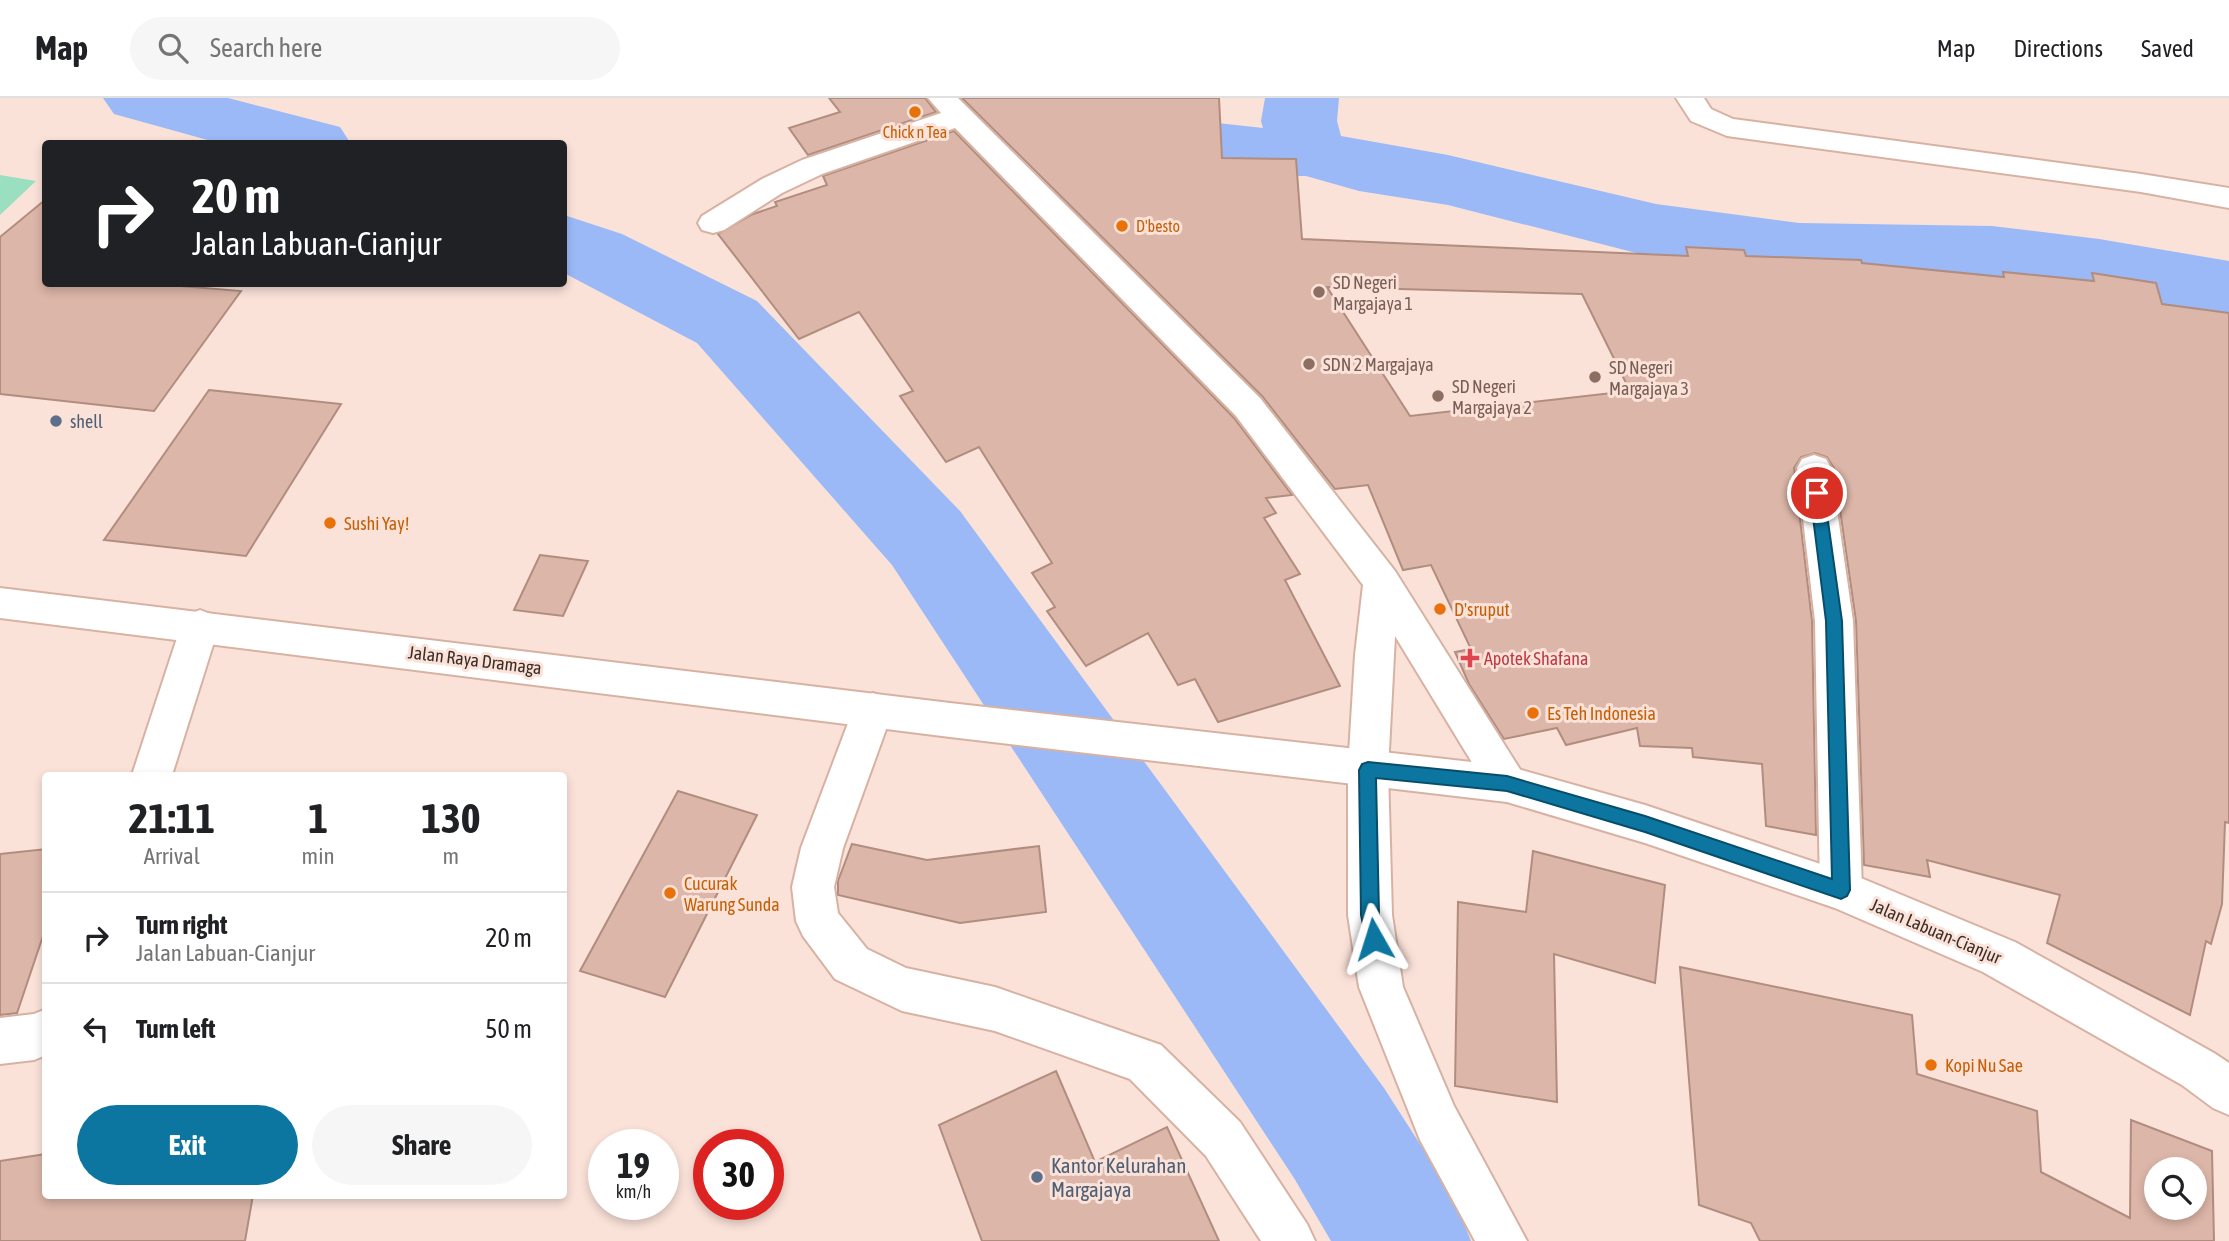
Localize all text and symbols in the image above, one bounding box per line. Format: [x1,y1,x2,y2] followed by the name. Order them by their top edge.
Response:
[130,17,620,80] search box
[35,29,88,67] text: Map
[154,29,192,67] icon: search
[210,33,322,63] text: Search here
[1937,35,1975,62] text: Map
[2013,35,2103,62] text: Directions
[2141,35,2194,62] text: Saved
[907,104,923,120] marker: Chick n Tea
[883,123,947,141] place label: Chick n Tea
[192,167,280,223] text: 20 m
[77,168,168,259] icon: right
[1136,217,1180,235] place label: D'besto
[1114,218,1130,234] marker: D'besto
[192,225,441,262] text: Jalan Labuan-Cianjur
[1333,272,1413,314] place label: SD Negeri Margajaya 1
[1311,284,1327,300] marker: SD Negeri Margajaya 1
[1323,354,1434,375] place label: SDN 2 Margajaya
[1301,356,1317,372] marker: SDN 2 Margajaya
[1609,357,1689,399] place label: SD Negeri Margajaya 3
[1587,369,1603,385] marker: SD Negeri Margajaya 3
[1452,376,1532,418] place label: SD Negeri Margajaya 2
[1430,388,1446,404] marker: SD Negeri Margajaya 2
[70,411,103,432] place label: shell
[48,413,64,429] marker: shell
[1787,463,1847,523] pin
[1798,474,1836,512] icon: arrive
[344,513,409,534] place label: Sushi Yay!
[322,515,338,531] marker: Sushi Yay!
[1454,599,1510,620] place label: D'sruput
[1432,601,1448,617] marker: D'sruput
[407,641,543,679] street label: Jalan Raya Dramaga
[1484,648,1588,669] place label: Apotek Shafana
[1462,650,1478,666] marker: Apotek Shafana
[1547,703,1656,724] place label: Es Teh Indonesia
[1525,705,1541,721] marker: Es Teh Indonesia
[129,794,215,842] text: 21:11
[308,794,328,842] text: 1
[421,794,480,842] text: 130
[144,843,200,869] text: Arrival
[302,843,335,869] text: min
[443,843,459,869] text: m
[684,873,780,915] place label: Cucurak Warung Sunda
[662,885,678,901] marker: Cucurak Warung Sunda
[1867,894,2005,968] street label: Jalan Labuan-Cianjur
[1337,902,1411,976] position arrow
[136,910,227,940] text: Turn right
[77,919,115,957] icon: right
[485,923,532,953] text: 20 m
[136,940,315,966] text: Jalan Labuan-Cianjur
[77,1010,115,1048] icon: left
[136,1014,216,1044] text: Turn left
[485,1014,532,1044] text: 50 m
[1945,1055,2023,1076] place label: Kopi Nu Sae
[1923,1057,1939,1073] marker: Kopi Nu Sae
[77,1105,298,1185] button: Exit
[312,1105,532,1185] button: Share
[693,1129,784,1220] speed limit sign: 30
[617,1145,650,1185] text: 19
[1051,1153,1186,1201] place label: Kantor Kelurahan Margajaya
[2144,1157,2207,1220] map controls
[2144,1157,2207,1220] button: search
[1029,1169,1045,1185] marker: Kantor Kelurahan Margajaya
[616,1181,651,1202] text: km/h

